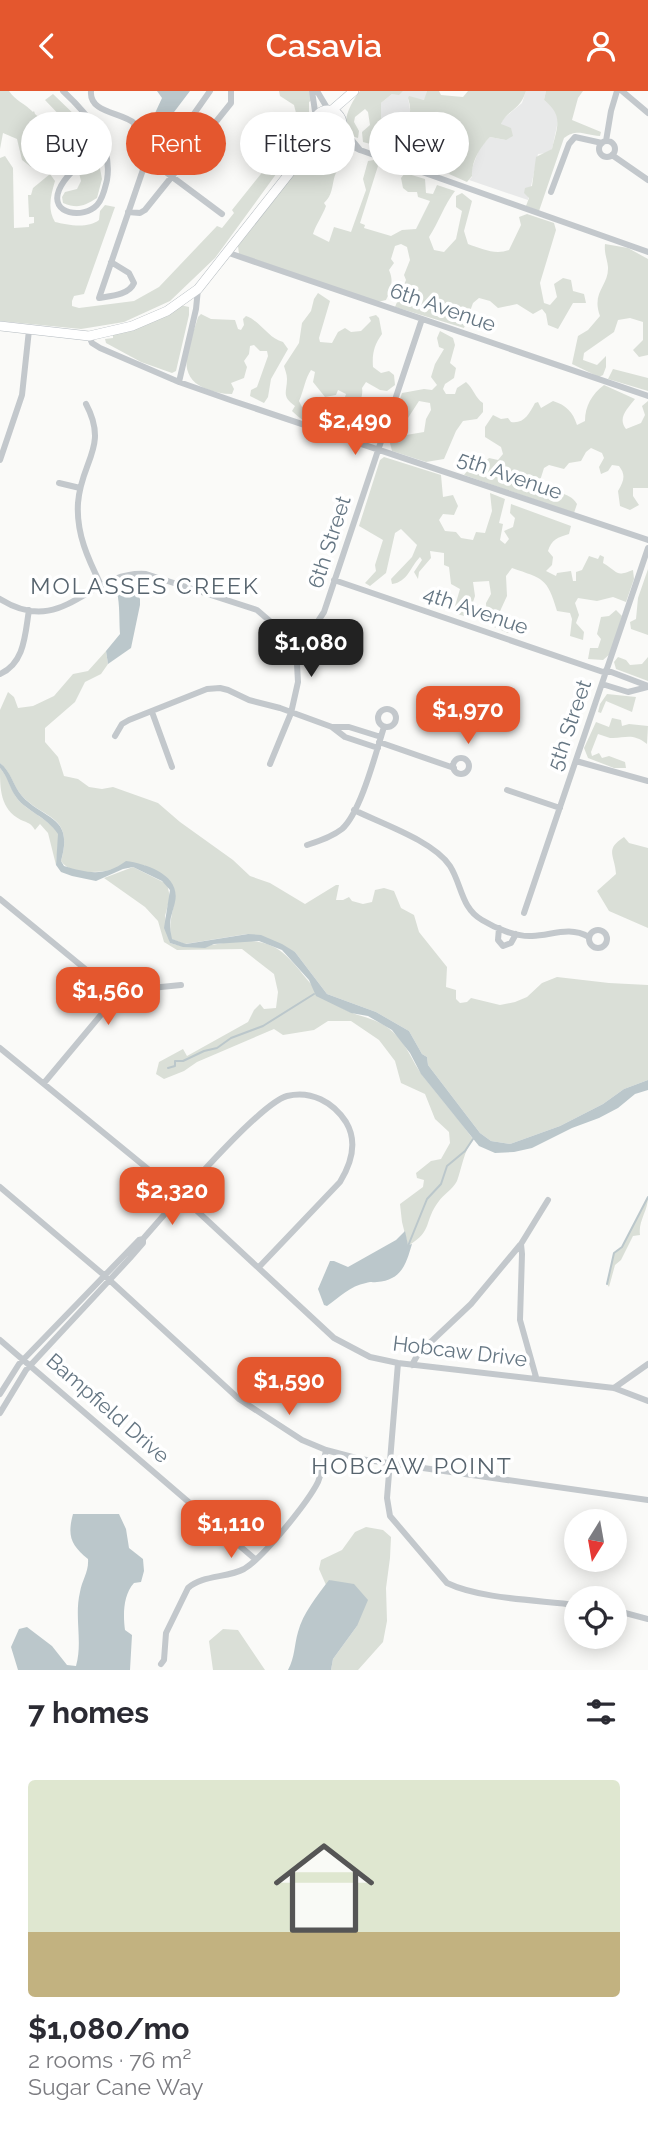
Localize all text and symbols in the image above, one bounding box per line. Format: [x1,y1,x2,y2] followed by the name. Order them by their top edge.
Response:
[28,27,66,65] icon: back
[266,27,382,64] text: Casavia
[582,27,620,65] icon: person
[21,112,112,175] chip: Buy
[126,112,226,175] chip: Rent
[240,112,355,175] chip: Filters
[369,112,469,175] chip: New
[387,277,499,337] street label: 6th Avenue
[298,397,412,457] pin: $2,490
[318,406,392,433] text: $2,490
[454,445,566,505] street label: 5th Avenue
[302,493,356,591] street label: 6th Street
[30,572,260,599] district label: MOLASSES CREEK
[420,580,532,640] street label: 4th Avenue
[254,619,368,679] pin: $1,080
[274,628,348,655] text: $1,080
[542,676,596,774] street label: 5th Street
[411,687,525,746] pin: $1,970
[432,695,504,722] text: $1,970
[51,967,165,1027] pin: $1,560
[72,976,144,1003] text: $1,560
[115,1167,229,1227] pin: $2,320
[136,1176,208,1203] text: $2,320
[391,1330,529,1372] street label: Hobcaw Drive
[41,1348,175,1468] street label: Bampfield Drive
[232,1357,346,1417] pin: $1,590
[253,1366,325,1393] text: $1,590
[311,1452,513,1479] district label: HOBCAW POINT
[174,1501,288,1560] pin: $1,110
[197,1509,265,1536] text: $1,110
[564,1509,626,1571] north arrow
[564,1509,627,1649] map controls
[564,1586,627,1649] button: locate
[582,1693,620,1731] icon: filters
[28,1695,149,1730] text: 7 homes
[261,1825,387,1951] icon: home
[28,2011,190,2046] text: $1,080/mo
[28,2046,191,2073] text: 2 rooms · 76 m²
[28,2073,204,2100] text: Sugar Cane Way

